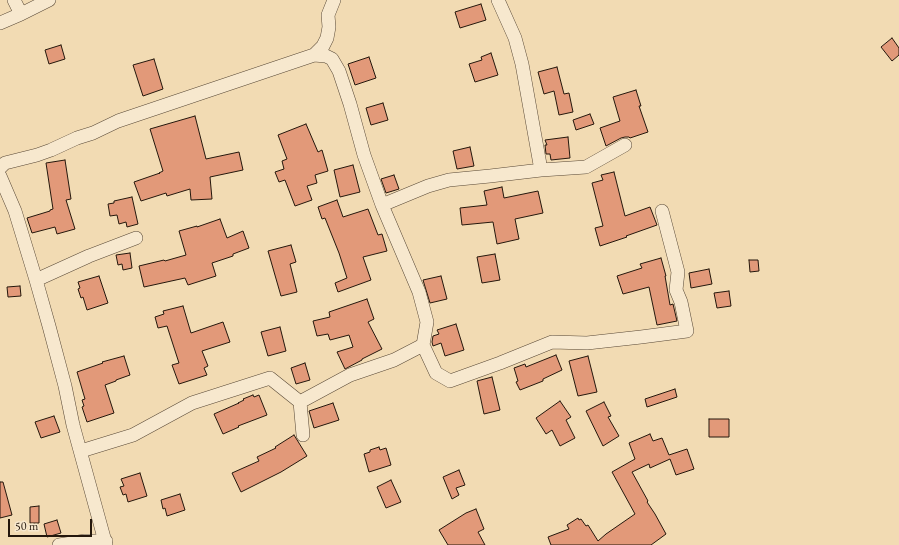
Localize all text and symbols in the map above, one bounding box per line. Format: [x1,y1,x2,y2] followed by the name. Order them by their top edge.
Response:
[10,511,94,537] scale bar
[15,518,38,534] text: 50 m

